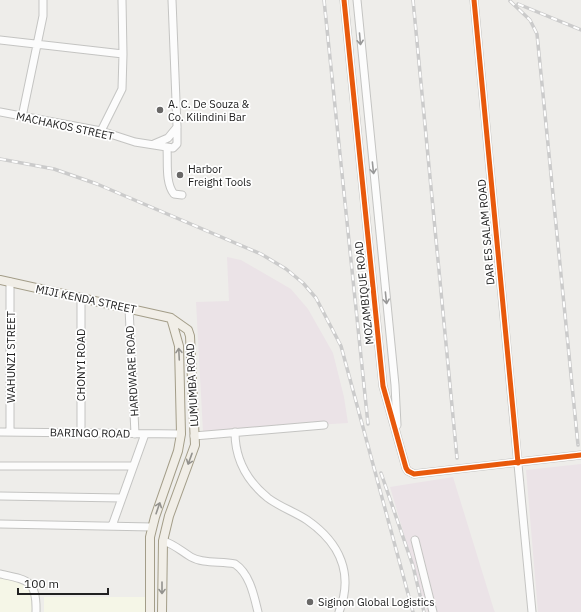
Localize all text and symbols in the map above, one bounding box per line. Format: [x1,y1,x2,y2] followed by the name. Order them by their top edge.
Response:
[357,32,364,45] one-way arrow
[168,97,250,124] place label: A. C. De Souza & Co. Kilindini Bar
[155,105,165,115] marker: A. C. De Souza & Co. Kilindini Bar
[15,109,116,143] street label: MACHAKOS STREET
[369,161,377,174] one-way arrow
[188,162,251,189] place label: Harbor Freight Tools
[175,170,185,180] marker: Harbor Freight Tools
[474,179,498,285] street label: DAR ES SALAM ROAD
[352,241,376,345] street label: MOZAMBIQUE ROAD
[34,281,138,317] street label: MIJI KENDA STREET
[383,291,390,304] one-way arrow
[4,310,18,403] street label: WAHUNZI STREET
[123,325,141,417] street label: HARDWARE ROAD
[74,329,88,401] street label: CHONYI ROAD
[183,343,201,427] street label: LUMUMBA ROAD
[176,348,183,361] one-way arrow
[50,425,130,441] street label: BARINGO ROAD
[186,452,193,465] one-way arrow
[155,502,162,515] one-way arrow
[18,570,108,596] scale bar
[24,576,59,591] text: 100 m
[158,581,166,594] one-way arrow
[318,595,435,609] place label: Siginon Global Logistics
[305,597,315,607] marker: Siginon Global Logistics

